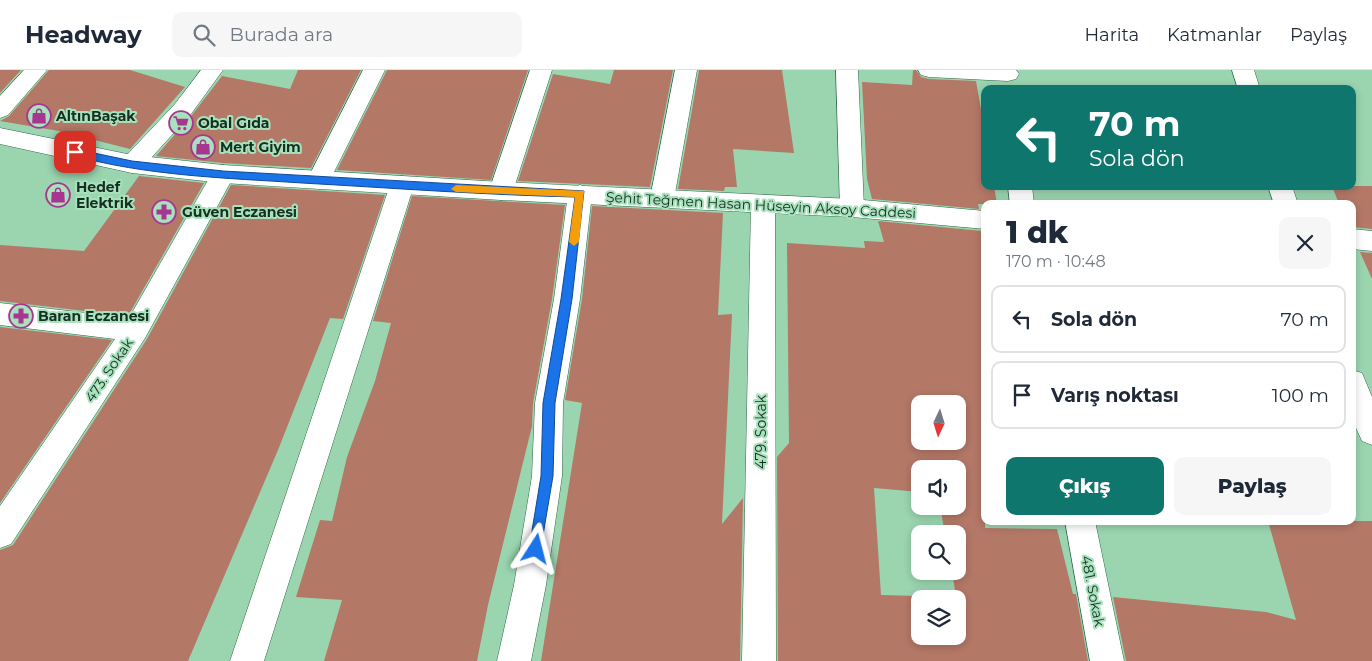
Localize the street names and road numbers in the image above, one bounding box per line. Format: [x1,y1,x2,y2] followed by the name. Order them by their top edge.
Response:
[605,188,917,222] street label: Şehit Teğmen Hasan Hüseyin Aksoy Caddesi
[81,334,137,405] street label: 473. Sokak
[752,394,770,469] street label: 479. Sokak
[1077,554,1109,629] street label: 481. Sokak

